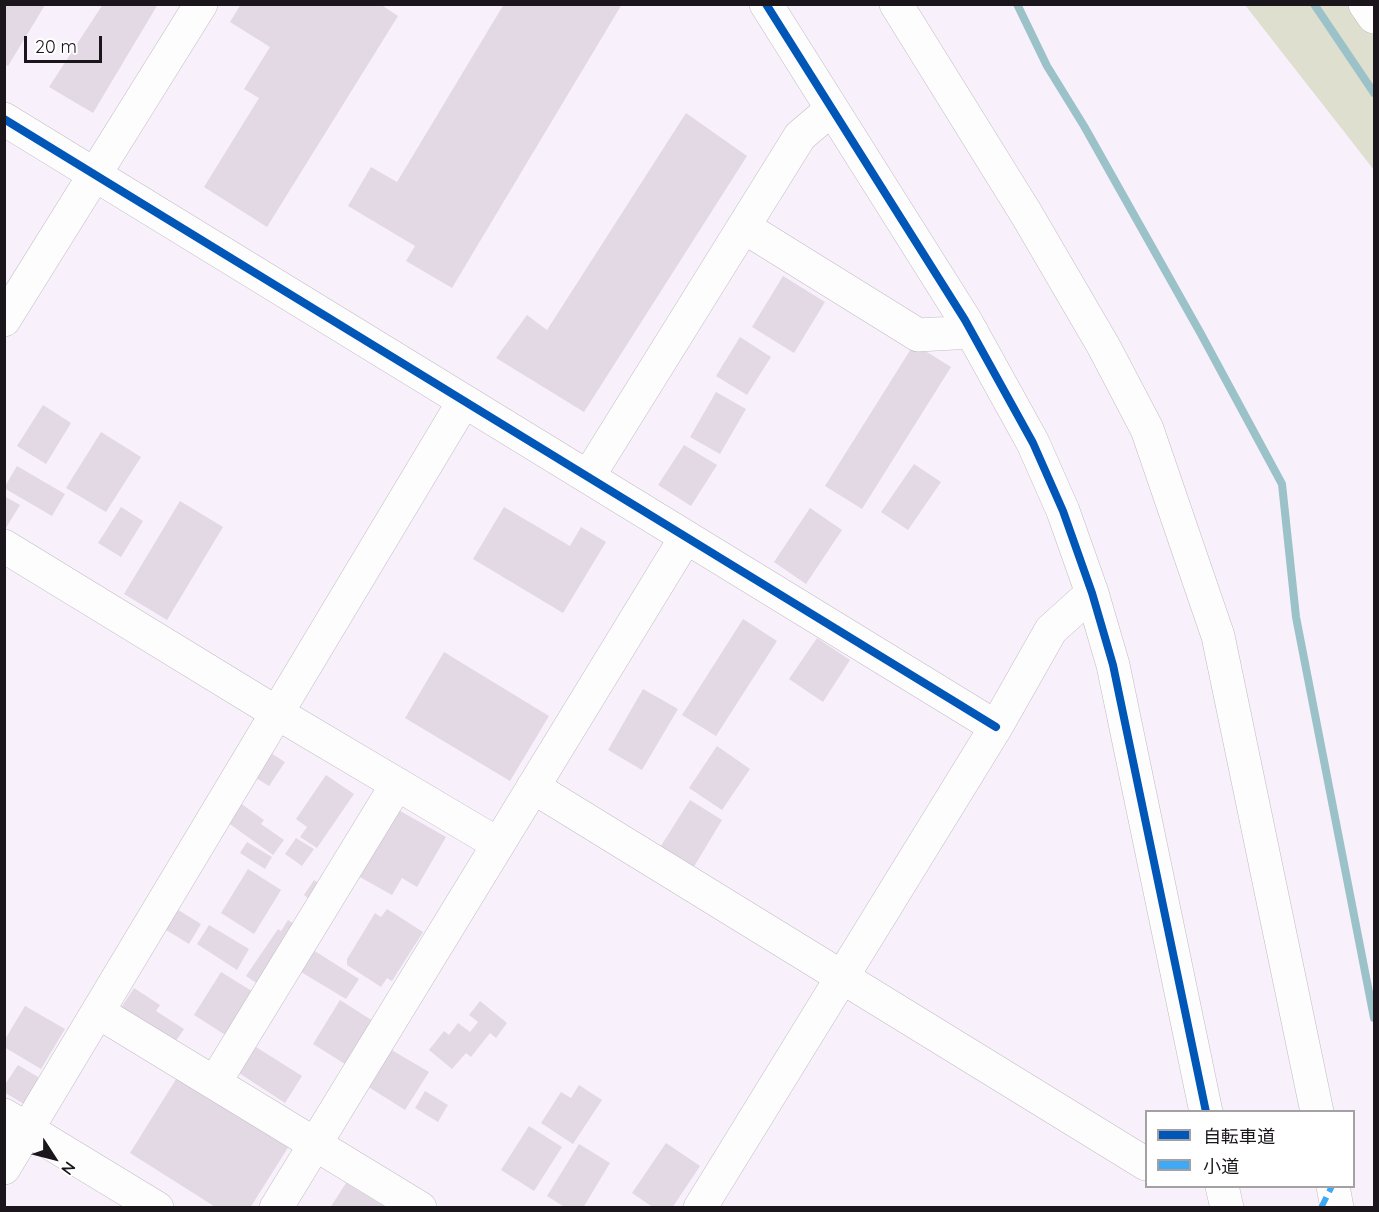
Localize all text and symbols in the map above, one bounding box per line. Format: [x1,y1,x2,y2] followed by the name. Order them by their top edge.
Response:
[27,24,105,62] scale bar
[35,35,77,58] text: 20 m
[1145,1110,1355,1188] legend
[1203,1125,1275,1148] text: 自転車道
[24,1128,84,1188] north arrow
[1203,1155,1239,1178] text: 小道
[57,1158,80,1179] text: N

